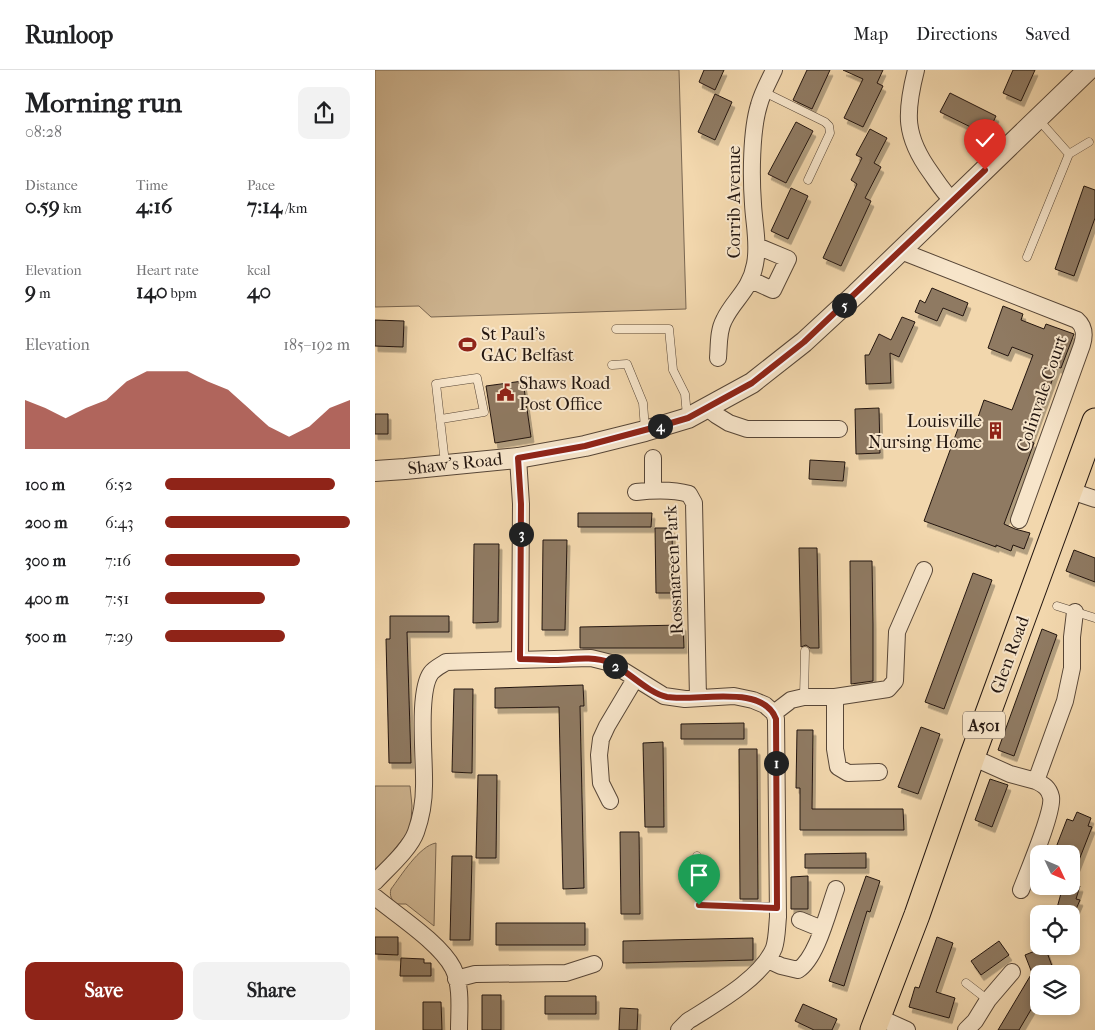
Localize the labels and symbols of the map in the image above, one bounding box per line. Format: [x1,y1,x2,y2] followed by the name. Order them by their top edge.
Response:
[964,119,1006,170] pin
[724,145,745,259] street label: Corrib Avenue
[831,292,857,318] pin: 5
[481,324,574,366] place label: St Paul's GAC Belfast
[1012,332,1072,455] street label: Colinvale Court
[457,334,477,354] sports icon: St Paul's GAC Belfast
[519,373,611,415] place label: Shaws Road Post Office
[495,383,515,403] public building icon: Shaws Road Post Office
[868,411,982,453] place label: Louisville Nursing Home
[647,414,673,438] pin: 4
[986,421,1006,441] building icon: Louisville Nursing Home
[407,449,504,479] street label: Shaw's Road
[660,504,688,635] street label: Rossnareen Park
[509,522,533,546] pin: 3
[986,613,1034,697] street label: Glen Road
[603,654,627,678] pin: 2
[963,712,1005,738] road number: A501
[763,750,789,776] pin: 1
[1030,845,1080,895] north arrow
[678,854,720,905] pin

